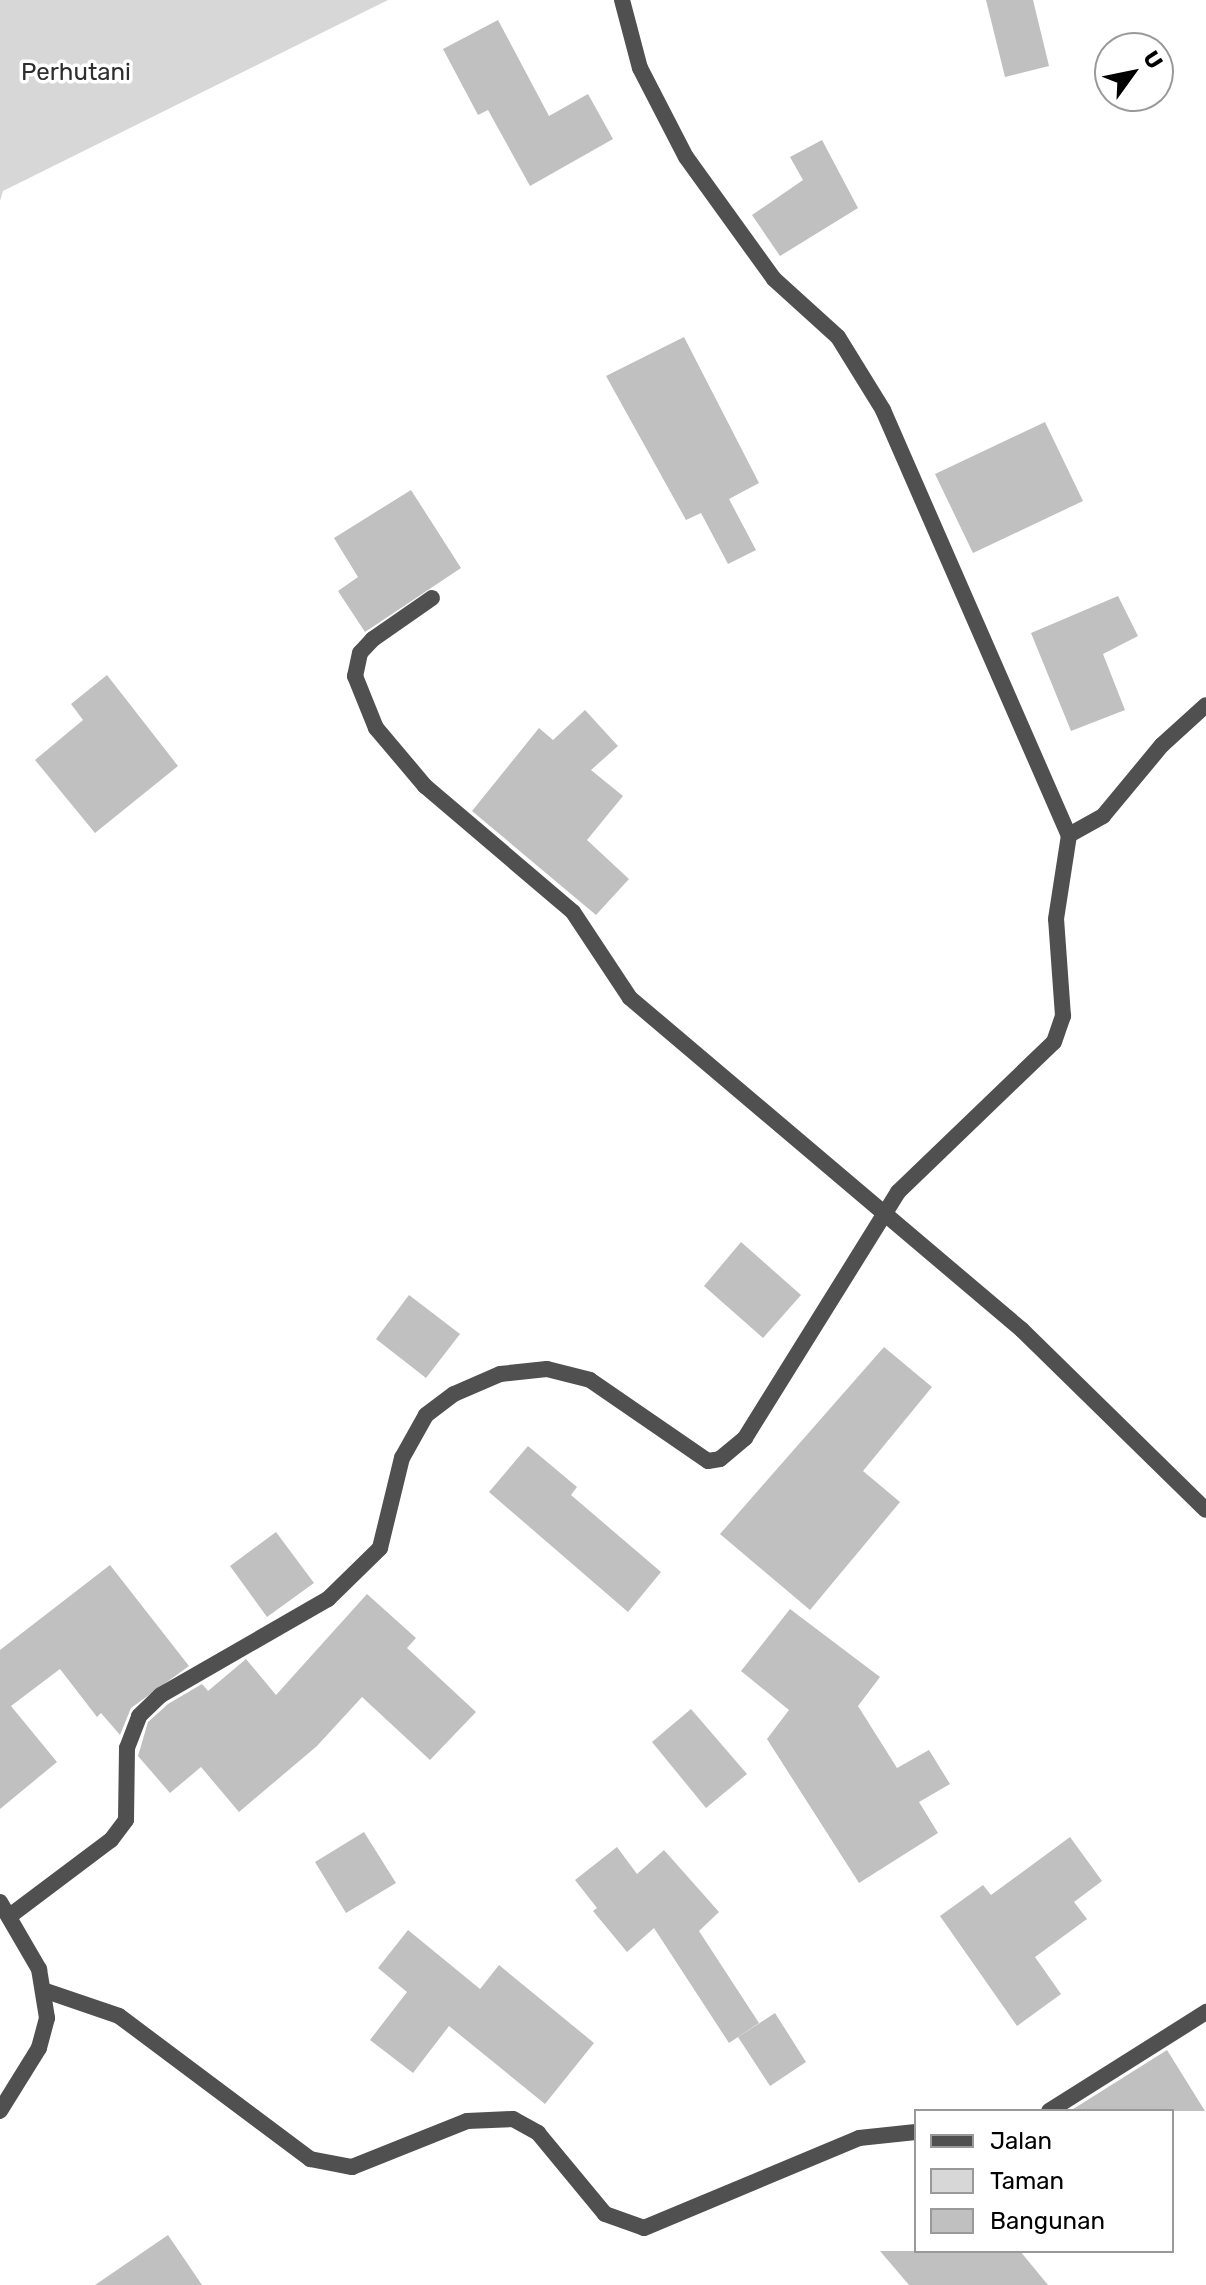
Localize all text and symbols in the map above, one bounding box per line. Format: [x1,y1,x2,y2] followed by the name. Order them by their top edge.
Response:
[1094,32,1174,112] north arrow
[1137,46,1169,74] text: U
[21,59,131,87] park label: Perhutani
[914,2109,1174,2253] legend
[990,2127,1052,2155] text: Jalan
[990,2167,1064,2195] text: Taman
[990,2207,1105,2235] text: Bangunan

